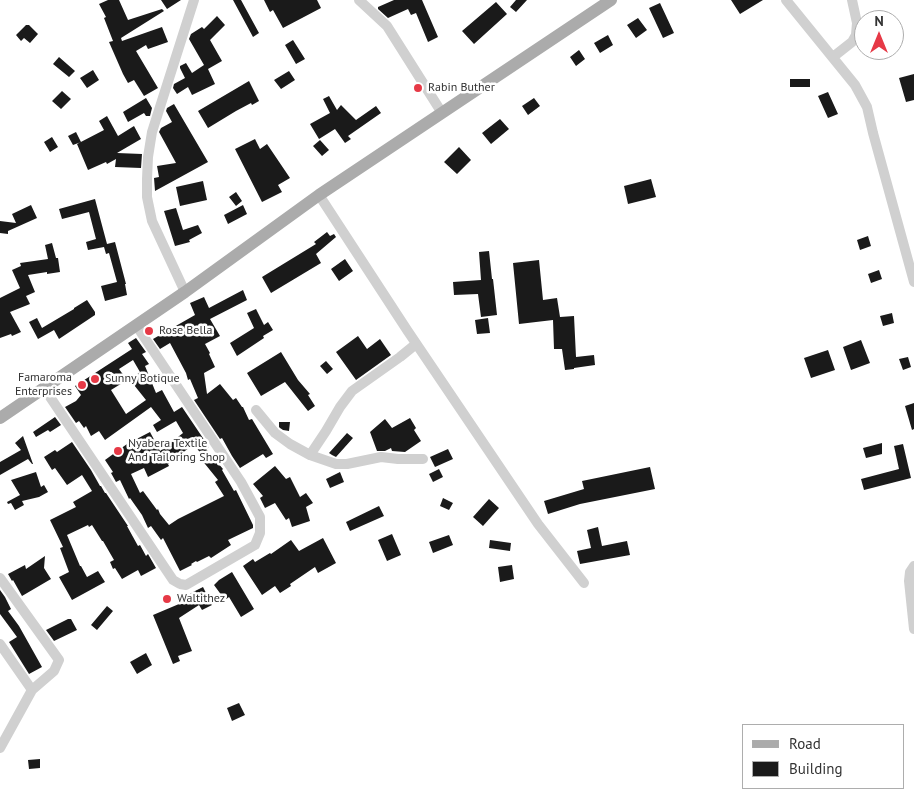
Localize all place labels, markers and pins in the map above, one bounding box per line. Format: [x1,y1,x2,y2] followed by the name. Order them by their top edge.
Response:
[428,81,495,95] place label: Rabin Buther
[412,82,424,94] marker: Rabin Buther
[159,324,212,338] place label: Rose Bella
[143,325,155,337] marker: Rose Bella
[15,371,72,399] place label: Famaroma Enterprises
[105,372,179,386] place label: Sunny Botique
[89,373,101,385] marker: Sunny Botique
[76,379,88,391] marker: Famaroma Enterprises
[128,437,225,465] place label: Nyabera Textile And Tailoring Shop
[112,445,124,457] marker: Nyabera Textile And Tailoring Shop
[177,592,225,606] place label: Waltithez
[161,593,173,605] marker: Waltithez

